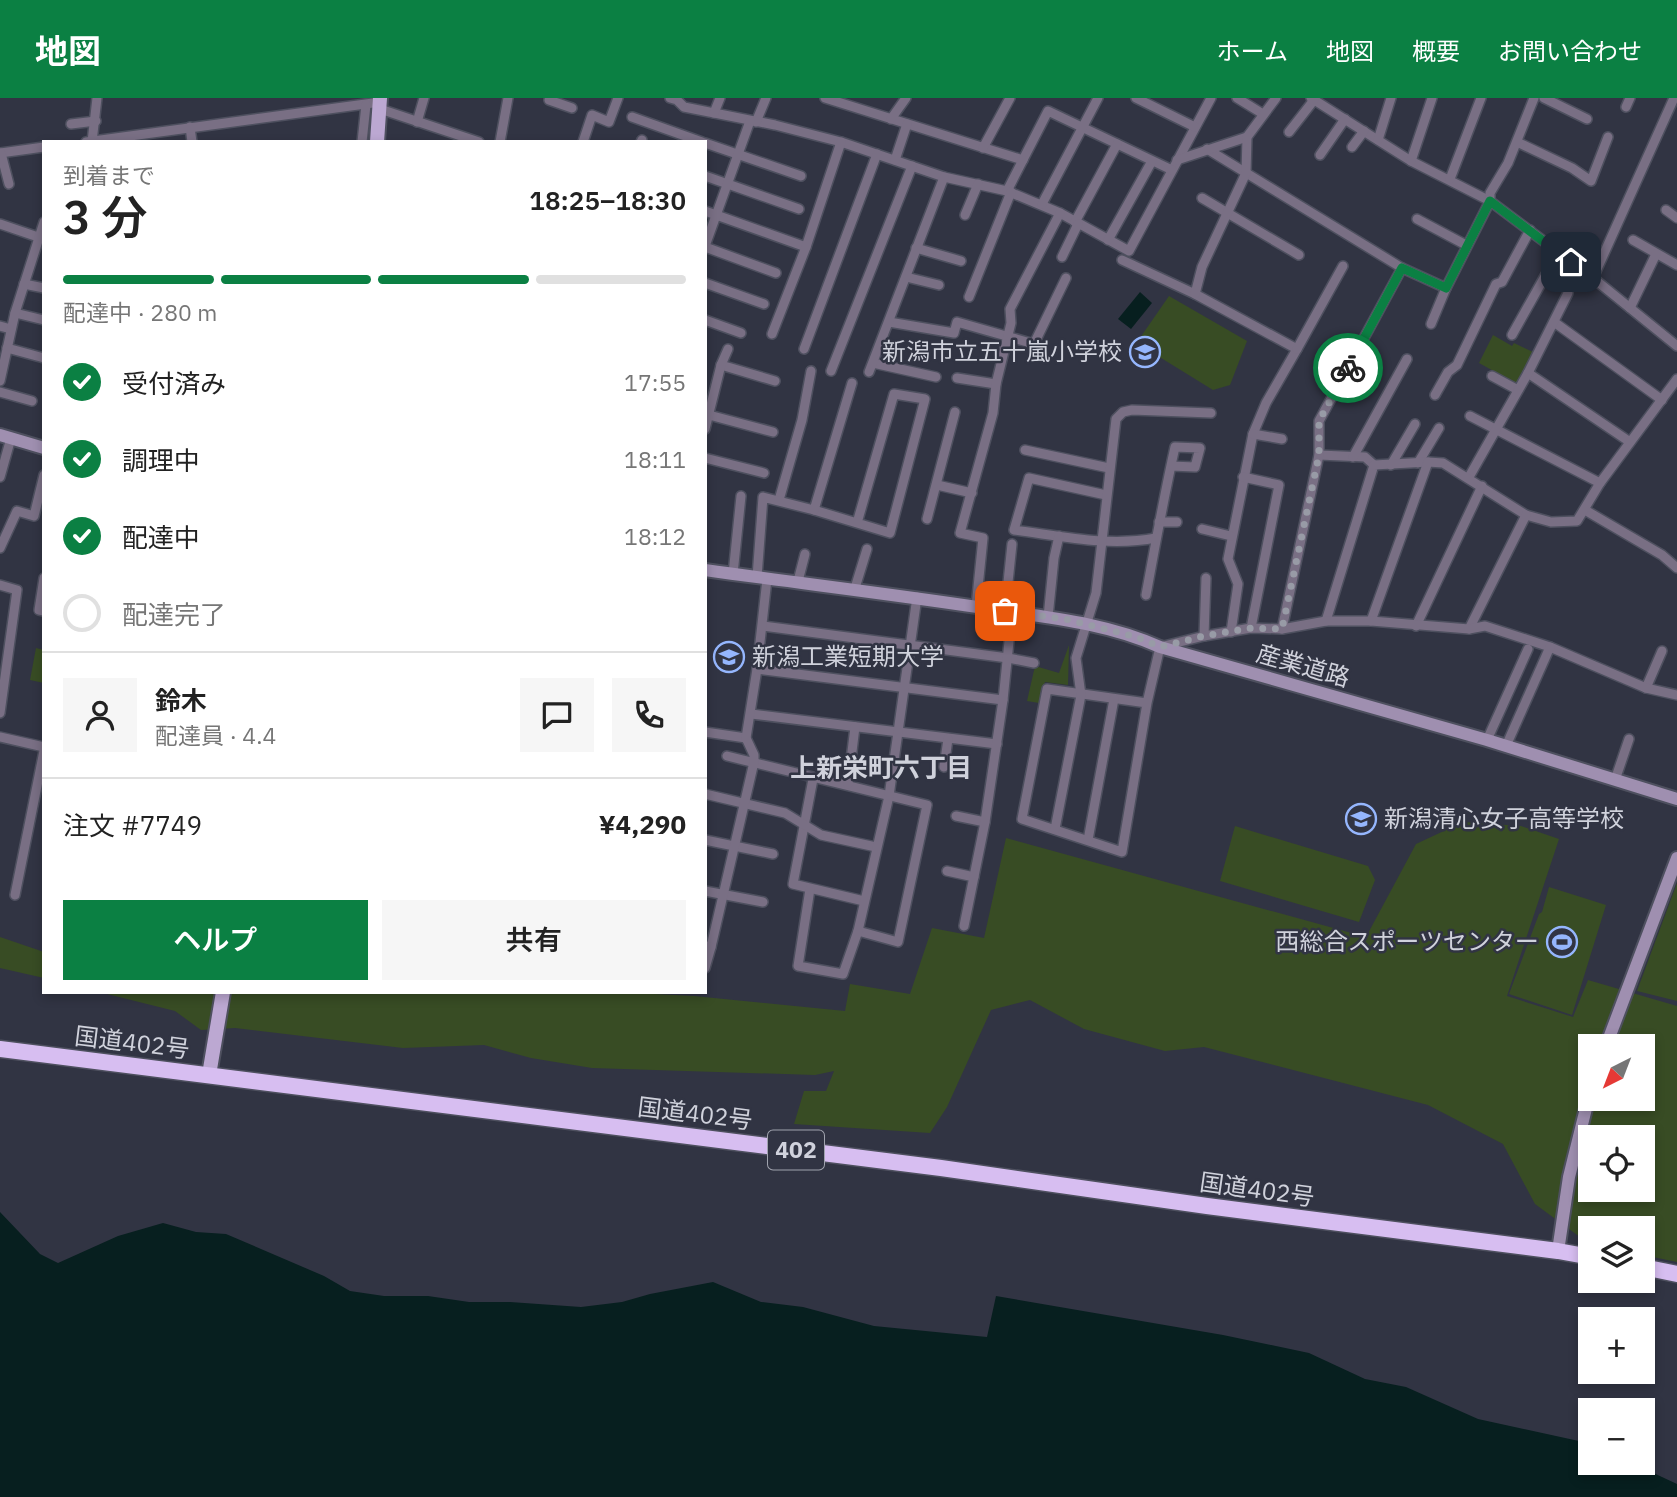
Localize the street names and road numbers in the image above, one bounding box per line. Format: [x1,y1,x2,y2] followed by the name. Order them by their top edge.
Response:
[1253,636,1354,694] street label: 産業道路
[73,1019,191,1065] street label: 国道402号
[636,1090,754,1136] street label: 国道402号
[768,1130,824,1170] road number: 402
[1198,1165,1316,1213] street label: 国道402号

